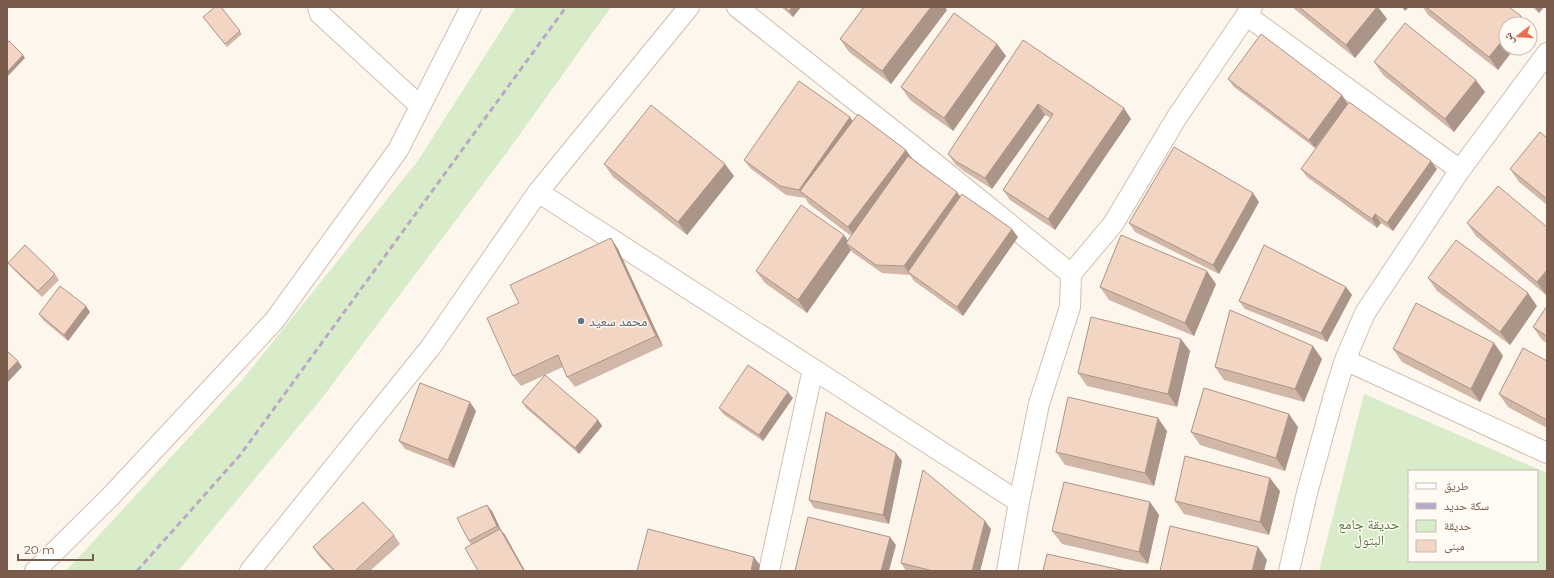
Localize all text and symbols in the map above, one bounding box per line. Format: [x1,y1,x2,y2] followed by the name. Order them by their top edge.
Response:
[1498,16,1538,56] north arrow
[1500,31,1518,47] text: ش
[589,312,647,330] place label: محمد سعيد
[576,316,586,326] marker: محمد سعيد
[1408,470,1538,562] legend
[1444,478,1469,493] text: طريق
[1444,498,1489,513] text: سكة حديد
[1338,515,1400,549] park label: حديقة جامع البتول
[1444,518,1472,533] text: حديقة
[18,536,93,562] scale bar
[1444,538,1465,553] text: مبنى
[24,542,55,557] text: 20 m

